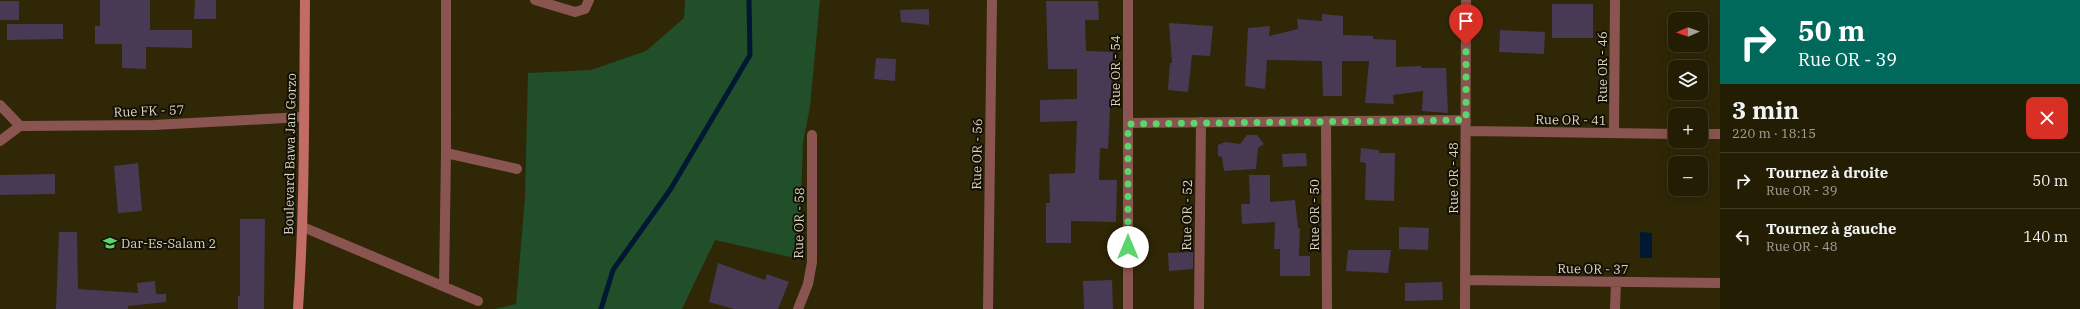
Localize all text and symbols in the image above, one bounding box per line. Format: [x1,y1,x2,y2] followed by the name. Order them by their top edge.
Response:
[1449,4,1483,45] pin
[1455,10,1477,32] icon: arrive
[1668,12,1708,52] north arrow
[1668,12,1708,196] map controls
[1798,12,1865,49] text: 50 m
[1732,16,1784,68] icon: right
[1594,31,1611,103] street label: Rue OR - 46
[1107,35,1124,107] street label: Rue OR - 54
[1798,48,1897,71] text: Rue OR - 39
[1668,60,1708,100] button: layers
[280,73,300,235] street label: Boulevard Bawa Jan Gorzo
[1732,94,1799,126] text: 3 min
[2026,97,2068,139] button: close
[113,101,185,121] street label: Rue FK - 57
[1668,108,1708,148] button: +
[1535,111,1607,129] street label: Rue OR - 41
[968,118,986,190] street label: Rue OR - 56
[1732,125,1816,142] text: 220 m · 18:15
[1445,142,1462,214] street label: Rue OR - 48
[1668,156,1708,196] button: −
[1766,163,1888,182] text: Tournez à droite
[1732,170,1754,192] icon: right
[2032,171,2068,190] text: 50 m
[1178,179,1196,251] street label: Rue OR - 52
[1306,179,1323,251] street label: Rue OR - 50
[1766,182,1838,199] text: Rue OR - 39
[790,187,808,259] street label: Rue OR - 58
[1766,219,1897,238] text: Tournez à gauche
[1107,226,1149,268] position arrow
[1732,226,1754,248] icon: left
[2023,227,2068,246] text: 140 m
[102,235,118,251] school or university icon: Dar-Es-Salam 2
[121,235,216,252] place label: Dar-Es-Salam 2
[1766,238,1838,255] text: Rue OR - 48
[1557,260,1629,278] street label: Rue OR - 37

